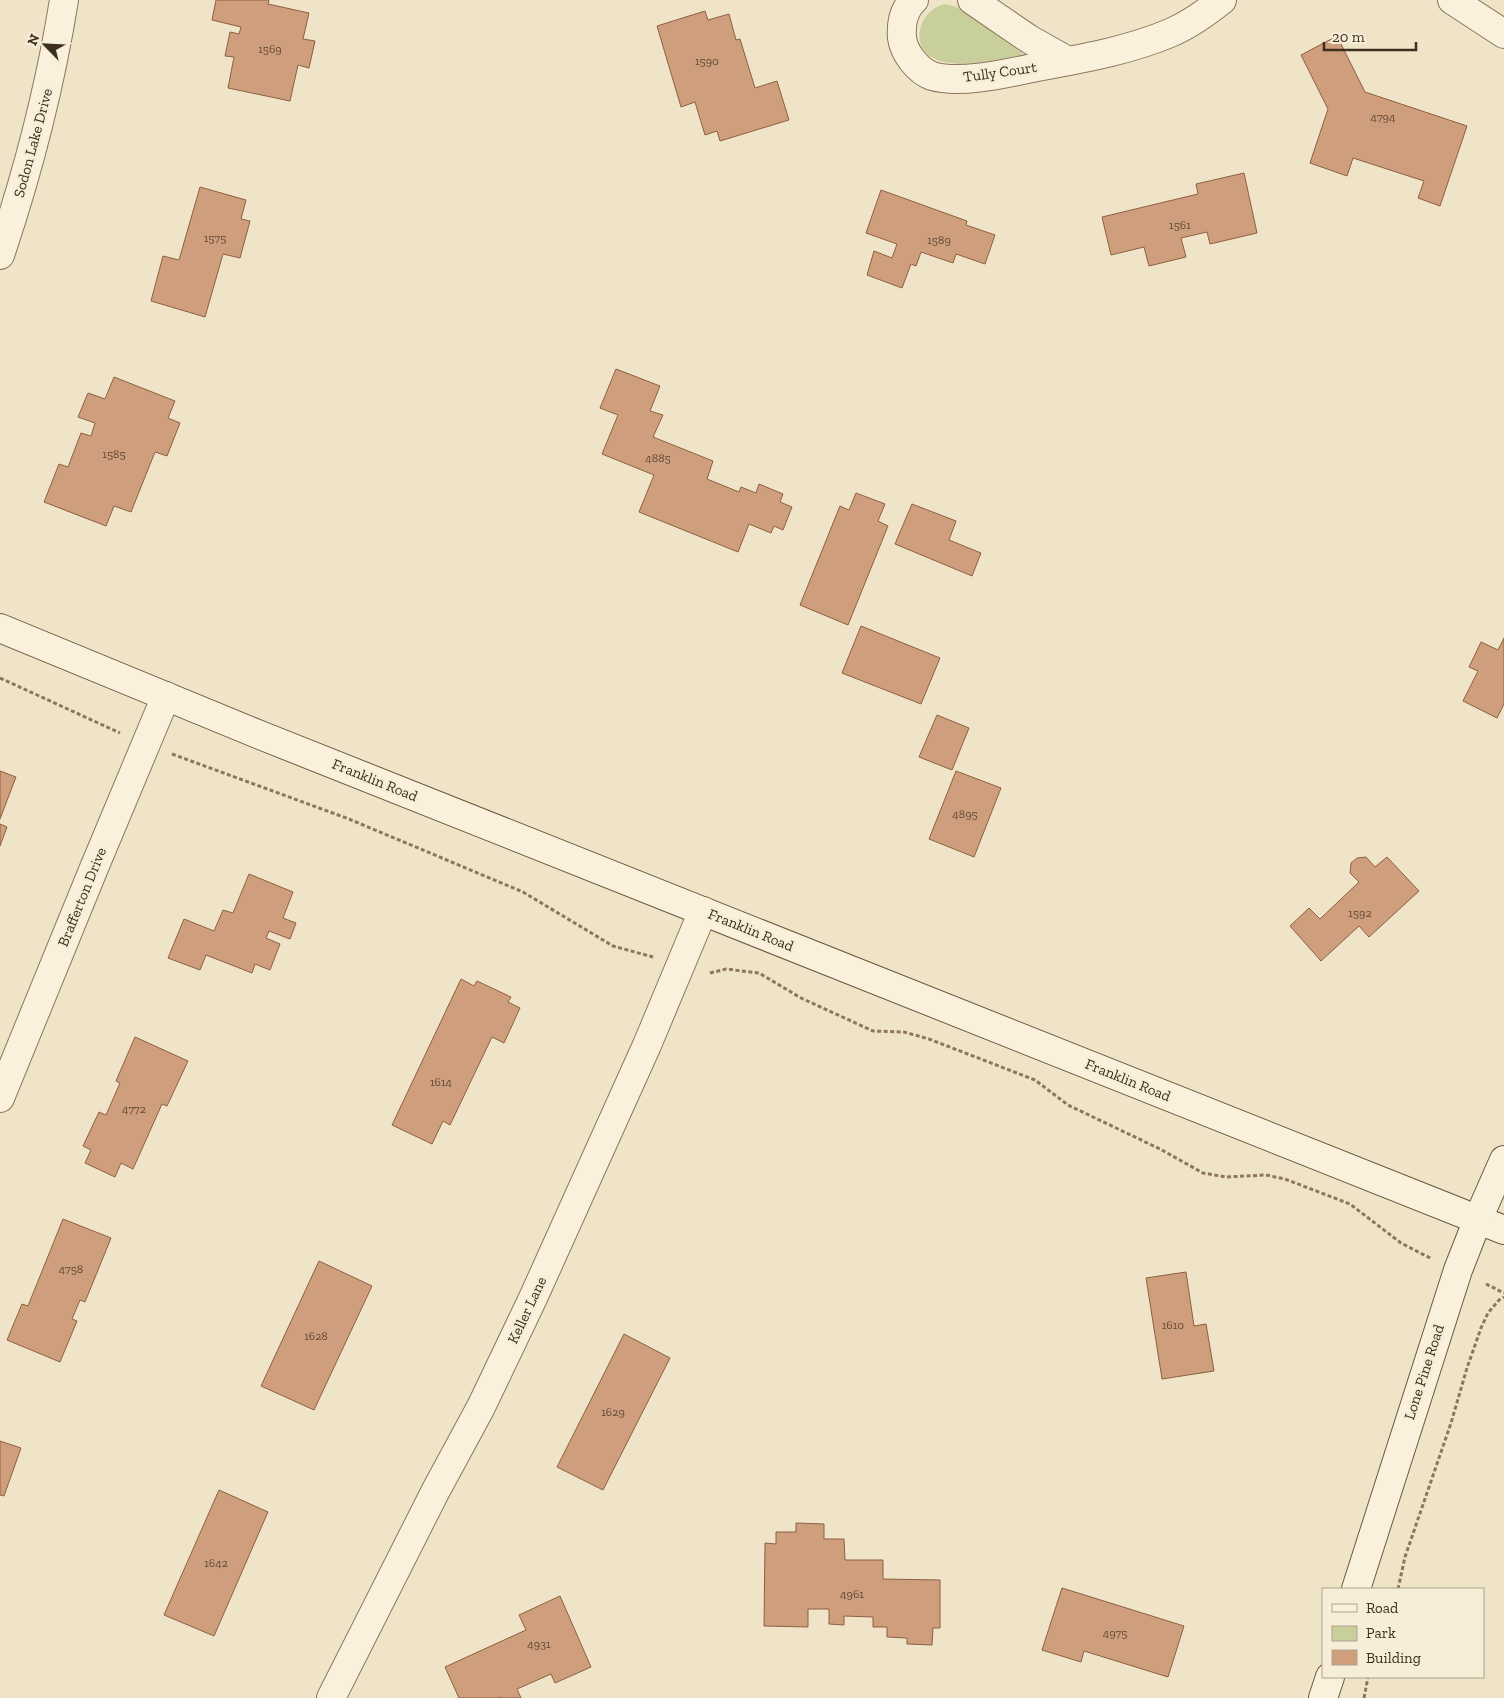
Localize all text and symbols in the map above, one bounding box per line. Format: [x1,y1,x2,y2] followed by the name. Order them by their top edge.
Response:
[20,20,70,70] north arrow
[1324,20,1416,52] scale bar
[1332,28,1365,46] text: 20 m
[24,31,44,48] text: N
[258,42,282,56] house number: 1569
[695,54,719,68] house number: 1590
[962,58,1038,86] street label: Tully Court
[10,86,56,200] street label: Sodon Lake Drive
[1371,110,1396,124] house number: 4794
[1169,218,1191,232] house number: 1561
[204,231,226,245] house number: 1575
[927,233,951,247] house number: 1589
[102,447,126,461] house number: 1585
[645,451,671,465] house number: 4885
[330,755,421,806] street label: Franklin Road
[952,807,978,821] house number: 4895
[54,845,110,949] street label: Brafferton Drive
[706,905,797,956] street label: Franklin Road
[1348,906,1372,920] house number: 1592
[1083,1055,1174,1106] street label: Franklin Road
[430,1075,453,1089] house number: 1614
[122,1102,146,1116] house number: 4772
[59,1262,83,1276] house number: 4758
[504,1274,550,1346] street label: Keller Lane
[1162,1318,1184,1332] house number: 1610
[1400,1321,1448,1422] street label: Lone Pine Road
[304,1329,328,1343] house number: 1628
[601,1405,625,1419] house number: 1629
[204,1556,228,1570] house number: 1642
[840,1587,864,1601] house number: 4961
[1322,1588,1484,1678] legend
[1366,1599,1399,1617] text: Road
[1366,1624,1396,1642] text: Park
[1103,1626,1127,1640] house number: 4975
[527,1637,551,1651] house number: 4931
[1366,1649,1421,1667] text: Building

